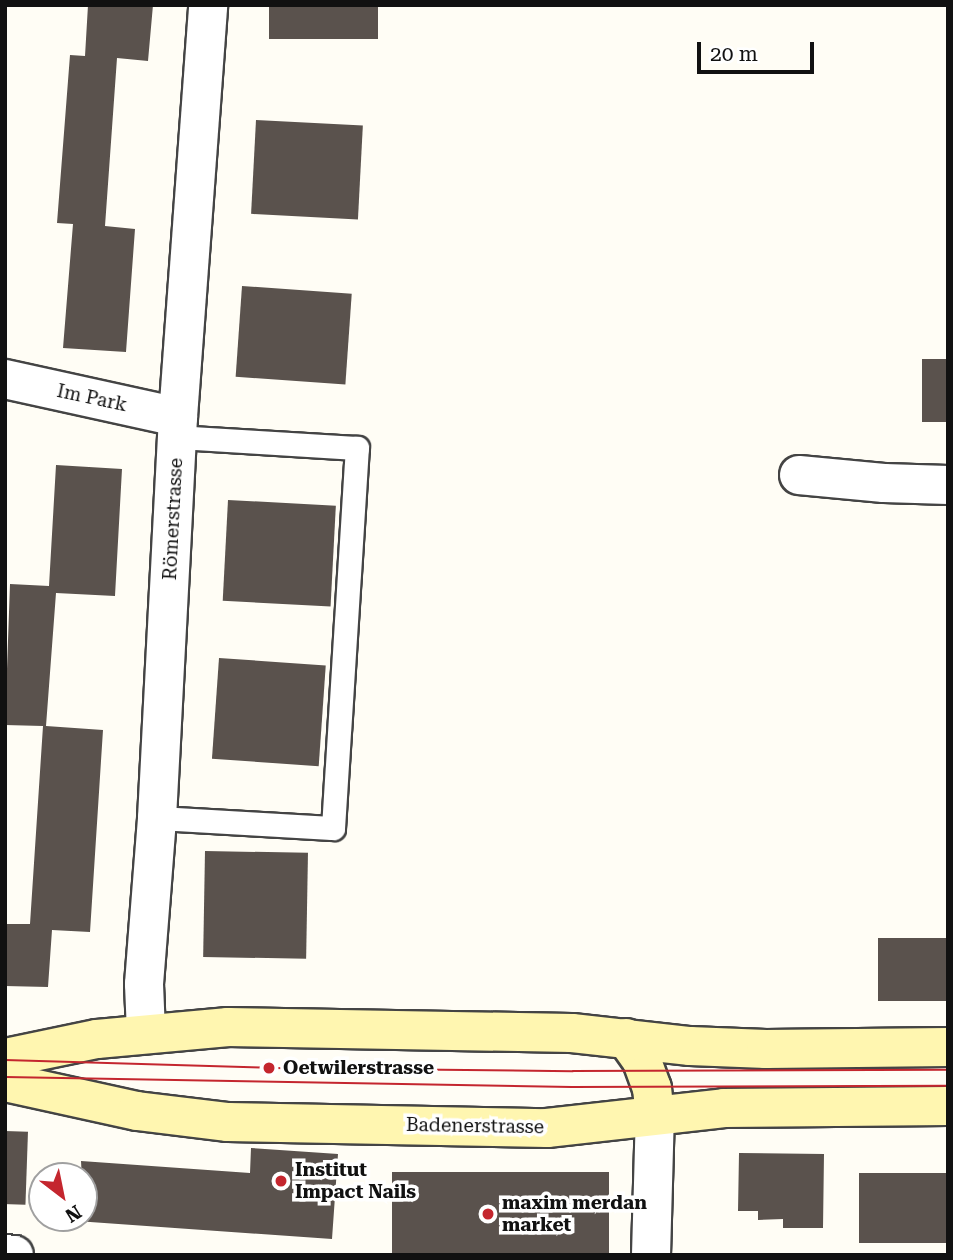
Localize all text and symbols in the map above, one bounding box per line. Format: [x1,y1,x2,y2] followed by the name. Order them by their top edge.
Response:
[701,28,818,72] scale bar
[710,42,758,66] text: 20 m
[55,379,129,417] street label: Im Park
[158,457,188,581] street label: Römerstrasse
[283,1057,434,1079] place label: Oetwilerstrasse
[261,1060,277,1076] marker: Oetwilerstrasse
[406,1113,544,1139] street label: Badenerstrasse
[295,1159,416,1203] place label: Institut Impact Nails
[28,1162,98,1232] north arrow
[273,1173,289,1189] marker: Institut Impact Nails
[502,1192,647,1236] place label: maxim merdan market
[61,1200,86,1227] text: N
[480,1206,496,1222] marker: maxim merdan market

